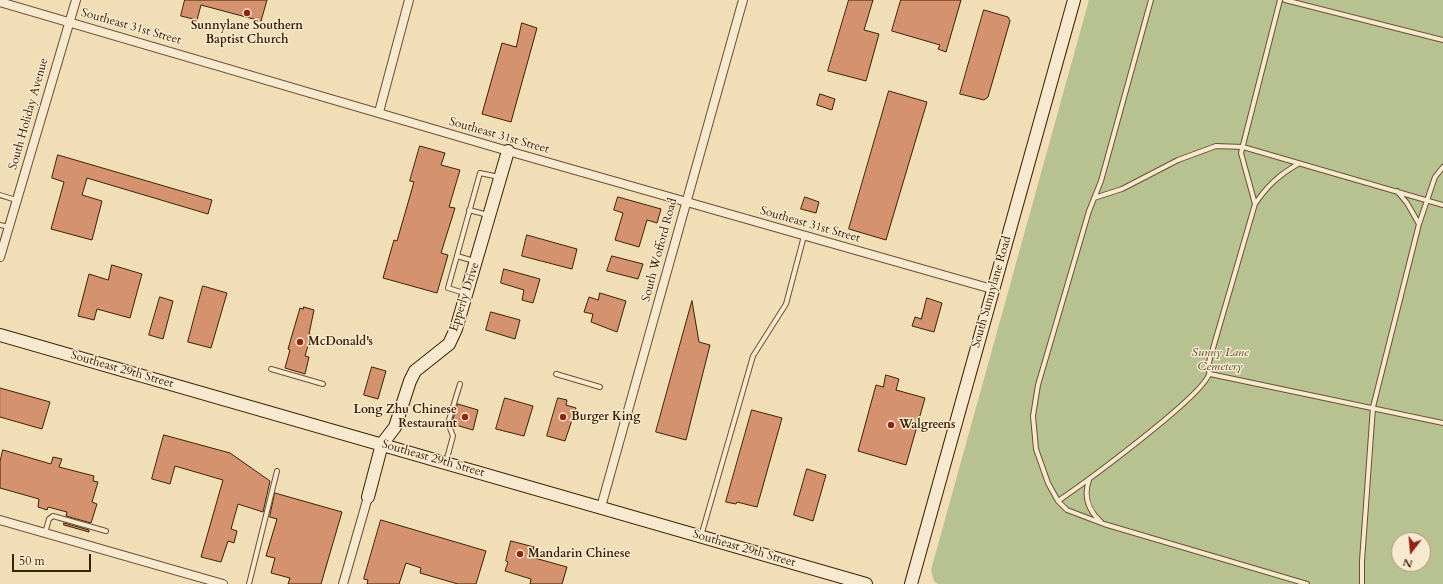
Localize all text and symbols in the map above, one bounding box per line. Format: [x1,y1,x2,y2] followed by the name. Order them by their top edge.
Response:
[79,6,183,48] street label: Southeast 31st Street
[242,8,252,18] marker: Sunnylane Southern Baptist Church
[191,19,303,47] place label: Sunnylane Southern Baptist Church
[6,56,52,172] street label: South Holiday Avenue
[447,115,551,157] street label: Southeast 31st Street
[639,197,681,303] street label: South Wofford Road
[758,204,862,246] street label: Southeast 31st Street
[969,235,1015,349] street label: South Sunnylane Road
[447,261,483,333] street label: Epperly Drive
[308,335,373,349] place label: McDonald's
[295,337,305,347] marker: McDonald's
[1191,346,1249,374] park label: Sunny Lane Cemetery
[69,348,175,392] street label: Southeast 29th Street
[353,403,457,431] place label: Long Zhu Chinese Restaurant
[571,410,640,424] place label: Burger King
[460,412,470,422] marker: Long Zhu Chinese Restaurant
[558,412,568,422] marker: Burger King
[899,418,955,432] place label: Walgreens
[886,420,896,430] marker: Walgreens
[380,437,486,481] street label: Southeast 29th Street
[691,527,797,571] street label: Southeast 29th Street
[1391,532,1431,572] north arrow
[14,546,93,572] scale bar
[528,547,630,561] place label: Mandarin Chinese
[515,549,525,559] marker: Mandarin Chinese
[19,553,45,569] text: 50 m
[1401,555,1414,572] text: N

